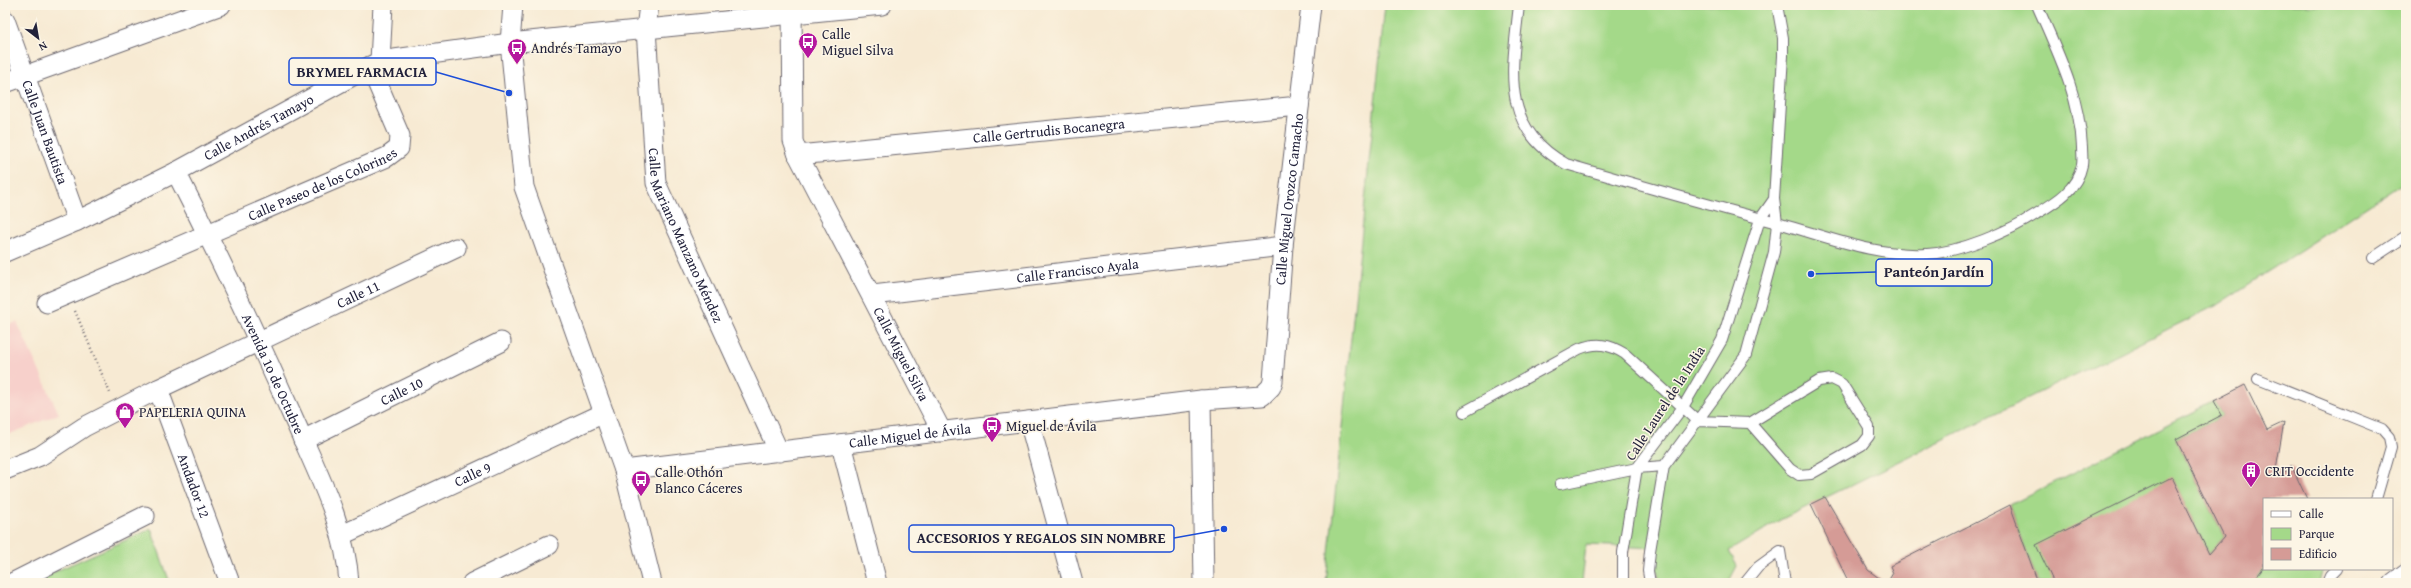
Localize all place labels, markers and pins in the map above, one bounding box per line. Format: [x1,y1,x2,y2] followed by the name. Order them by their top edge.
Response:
[822,24,894,60] place label: Calle Miguel Silva
[797,31,819,59] bus stop icon: Calle Miguel Silva
[506,37,528,65] bus stop icon: Andrés Tamayo
[531,38,622,58] place label: Andrés Tamayo
[289,58,436,85] callout: BRYMEL FARMACIA
[1876,259,1992,286] callout: Panteón Jardín
[114,401,136,429] shop icon: PAPELERIA QUINA
[139,402,247,422] place label: PAPELERIA QUINA
[981,415,1003,443] bus stop icon: Miguel de Ávila
[1006,416,1097,436] place label: Miguel de Ávila
[2240,460,2262,488] building icon: CRIT Occidente
[2265,461,2355,481] place label: CRIT Occidente
[655,462,742,498] place label: Calle Othón Blanco Cáceres
[630,469,652,497] bus stop icon: Calle Othón Blanco Cáceres
[909,525,1174,552] callout: ACCESORIOS Y REGALOS SIN NOMBRE

